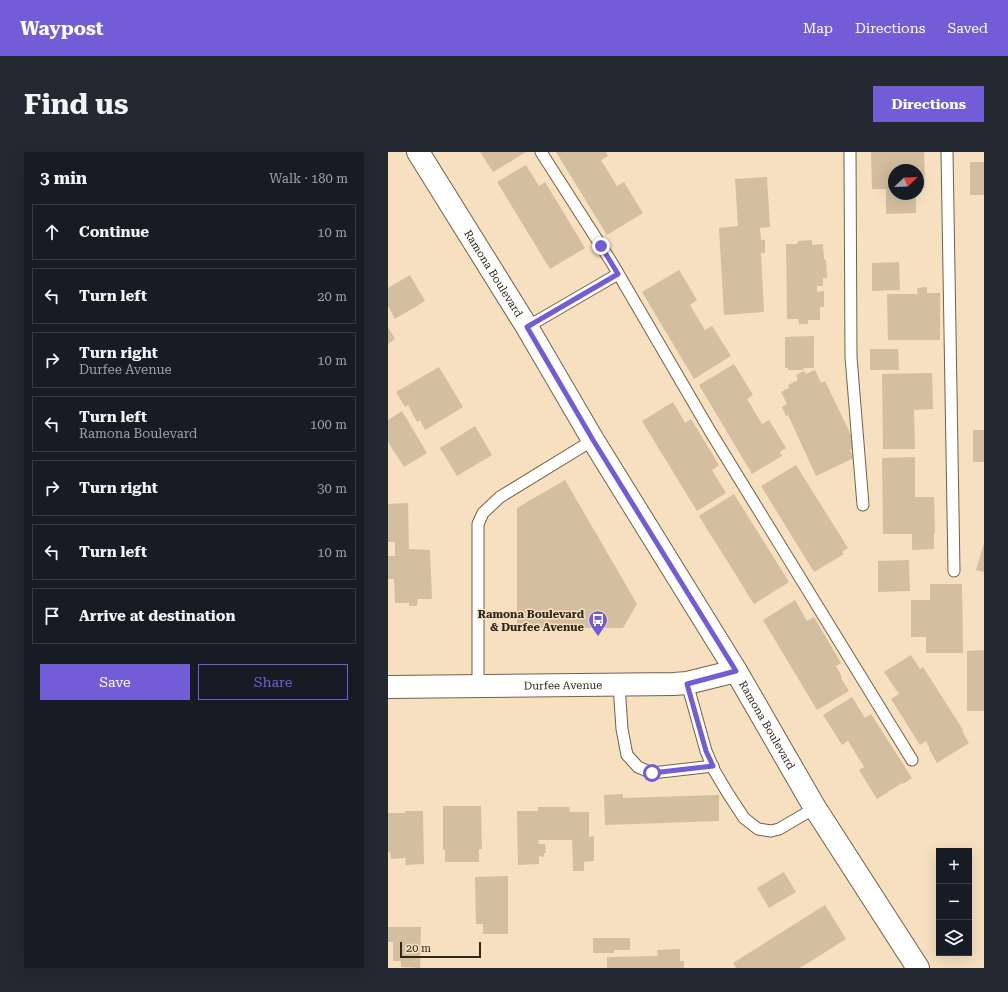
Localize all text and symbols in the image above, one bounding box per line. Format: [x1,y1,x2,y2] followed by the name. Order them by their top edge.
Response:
[20,17,103,40] text: Waypost
[803,20,833,36] text: Map
[855,20,925,36] text: Directions
[947,20,988,36] text: Saved
[873,86,984,122] button: Directions
[24,88,128,121] text: Find us
[888,164,924,200] north arrow
[40,168,87,188] text: 3 min
[269,171,348,186] text: Walk · 180 m
[41,221,63,243] icon: ahead
[79,223,149,241] text: Continue
[317,225,347,240] text: 10 m
[461,228,525,320] street label: Ramona Boulevard
[592,237,610,255] route end
[41,285,63,307] icon: left
[79,287,147,305] text: Turn left
[317,289,347,304] text: 20 m
[79,344,158,362] text: Turn right
[41,349,63,371] icon: right
[317,353,347,368] text: 10 m
[79,362,172,377] text: Durfee Avenue
[79,408,147,426] text: Turn left
[41,413,63,435] icon: left
[310,417,347,432] text: 100 m
[79,426,197,441] text: Ramona Boulevard
[41,477,63,499] icon: right
[79,479,158,497] text: Turn right
[317,481,347,496] text: 30 m
[41,541,63,563] icon: left
[79,543,147,561] text: Turn left
[317,545,347,560] text: 10 m
[41,605,63,627] icon: arrive
[79,607,235,625] text: Arrive at destination
[478,608,585,634] place label: Ramona Boulevard & Durfee Avenue
[587,609,609,637] bus stop icon: Ramona Boulevard & Durfee Avenue
[40,664,190,700] button: Save
[198,664,348,700] button: Share
[524,679,602,693] street label: Durfee Avenue
[736,679,797,772] street label: Ramona Boulevard
[643,764,661,782] route start
[936,848,972,956] map controls
[936,848,972,884] button: +
[936,884,972,920] button: −
[936,920,972,956] button: layers
[400,940,481,959] scale bar
[406,942,431,955] text: 20 m

